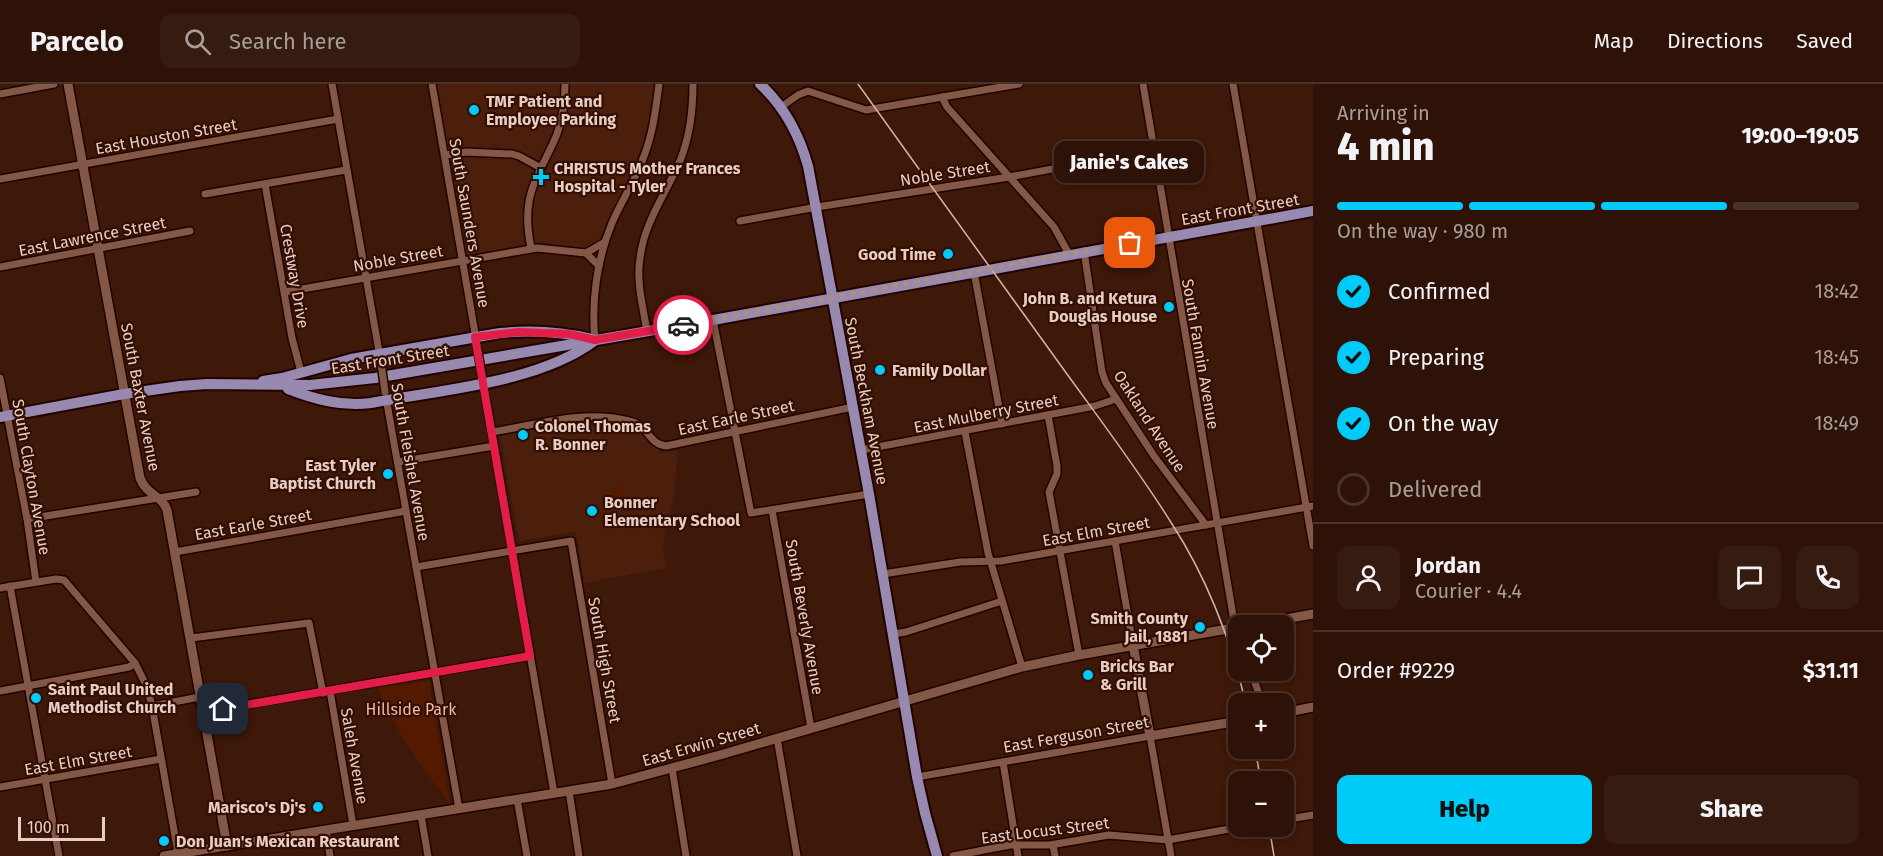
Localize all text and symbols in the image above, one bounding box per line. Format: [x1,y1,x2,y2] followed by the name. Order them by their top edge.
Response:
[160,14,580,68] search box
[30,25,124,58] text: Parcelo
[181,25,214,58] icon: search
[229,28,346,55] text: Search here
[1594,28,1634,54] text: Map
[1667,28,1763,54] text: Directions
[1796,28,1853,54] text: Saved
[486,92,616,129] place label: TMF Patient and Employee Parking
[1337,101,1430,125] text: Arriving in
[467,103,481,117] marker: TMF Patient and Employee Parking
[94,115,239,158] street label: East Houston Street
[1741,122,1859,149] text: 19:00–19:05
[1337,124,1435,170] text: 4 min
[445,137,494,309] street label: South Saunders Avenue
[1055,141,1205,183] callout: Janie's Cakes
[1070,150,1188,174] text: Janie's Cakes
[899,157,992,190] street label: Noble Street
[554,159,741,196] place label: CHRISTUS Mother Frances Hospital - Tyler
[532,168,550,186] marker: CHRISTUS Mother Frances Hospital - Tyler
[1180,190,1301,229] street label: East Front Street
[17,213,168,260] street label: East Lawrence Street
[1104,217,1155,268] pin
[1337,219,1508,243] text: On the way · 980 m
[276,222,313,330] street label: Crestway Drive
[1113,226,1146,259] icon: bag
[352,241,445,276] street label: Noble Street
[858,245,936,264] place label: Good Time
[941,247,955,261] marker: Good Time
[1337,275,1370,308] icon: check
[1178,277,1223,431] street label: South Fannin Avenue
[1388,278,1491,305] text: Confirmed
[1814,279,1859,303] text: 18:42
[1022,289,1157,326] place label: John B. and Ketura Douglas House
[653,295,713,355] courier
[1162,300,1176,314] marker: John B. and Ketura Douglas House
[667,309,700,342] icon: car
[841,316,892,486] street label: South Beckham Avenue
[117,321,164,473] street label: South Baxter Avenue
[330,341,451,378] street label: East Front Street
[1337,341,1370,374] icon: check
[1388,344,1484,371] text: Preparing
[1814,345,1859,369] text: 18:45
[892,361,987,380] place label: Family Dollar
[873,363,887,377] marker: Family Dollar
[1110,367,1190,476] street label: Oakland Avenue
[387,382,434,542] street label: South Fleishel Avenue
[912,390,1060,437] street label: East Mulberry Street
[676,396,796,439] street label: East Earle Street
[8,398,55,557] street label: South Clayton Avenue
[1337,407,1370,440] icon: check
[1388,410,1499,437] text: On the way
[1814,411,1859,435] text: 18:49
[535,417,651,454] place label: Colonel Thomas R. Bonner
[516,428,530,442] marker: Colonel Thomas R. Bonner
[269,456,377,493] place label: East Tyler Baptist Church
[381,467,395,481] marker: East Tyler Baptist Church
[1388,476,1483,503] text: Delivered
[604,493,740,530] place label: Bonner Elementary School
[585,504,599,518] marker: Bonner Elementary School
[193,505,313,544] street label: East Earle Street
[1041,513,1152,550] street label: East Elm Street
[781,538,828,696] street label: South Beverly Avenue
[1337,546,1400,609] button: person
[1718,546,1781,609] button: chat
[1796,546,1859,609] button: phone
[1415,552,1481,579] text: Jordan
[1415,579,1522,603] text: Courier · 4.4
[584,596,625,725] street label: South High Street
[1091,609,1189,646] place label: Smith County Jail, 1881
[1228,615,1294,837] map controls
[1228,615,1294,681] button: locate
[1193,620,1207,634] marker: Smith County Jail, 1881
[1100,657,1174,694] place label: Bricks Bar & Grill
[1337,657,1455,684] text: Order #9229
[1803,657,1859,684] text: $31.11
[1081,668,1095,682] marker: Bricks Bar & Grill
[48,680,176,717] place label: Saint Paul United Methodist Church
[197,683,248,734] pin
[29,691,43,705] marker: Saint Paul United Methodist Church
[206,692,239,725] icon: home
[1228,693,1294,759] button: +
[366,700,457,719] park label: Hillside Park
[337,707,372,806] street label: Saleh Avenue
[1002,712,1151,757] street label: East Ferguson Street
[640,718,763,770] street label: East Erwin Street
[23,742,134,779] street label: East Elm Street
[1228,771,1294,837] button: −
[1337,775,1592,844] button: Help
[1604,775,1859,844] button: Share
[208,798,306,817] place label: Marisco's Dj's
[311,800,325,814] marker: Marisco's Dj's
[980,813,1110,848] street label: East Locust Street
[18,814,105,842] scale bar
[27,818,70,837] text: 100 m
[176,832,400,851] place label: Don Juan's Mexican Restaurant
[157,834,171,848] marker: Don Juan's Mexican Restaurant

